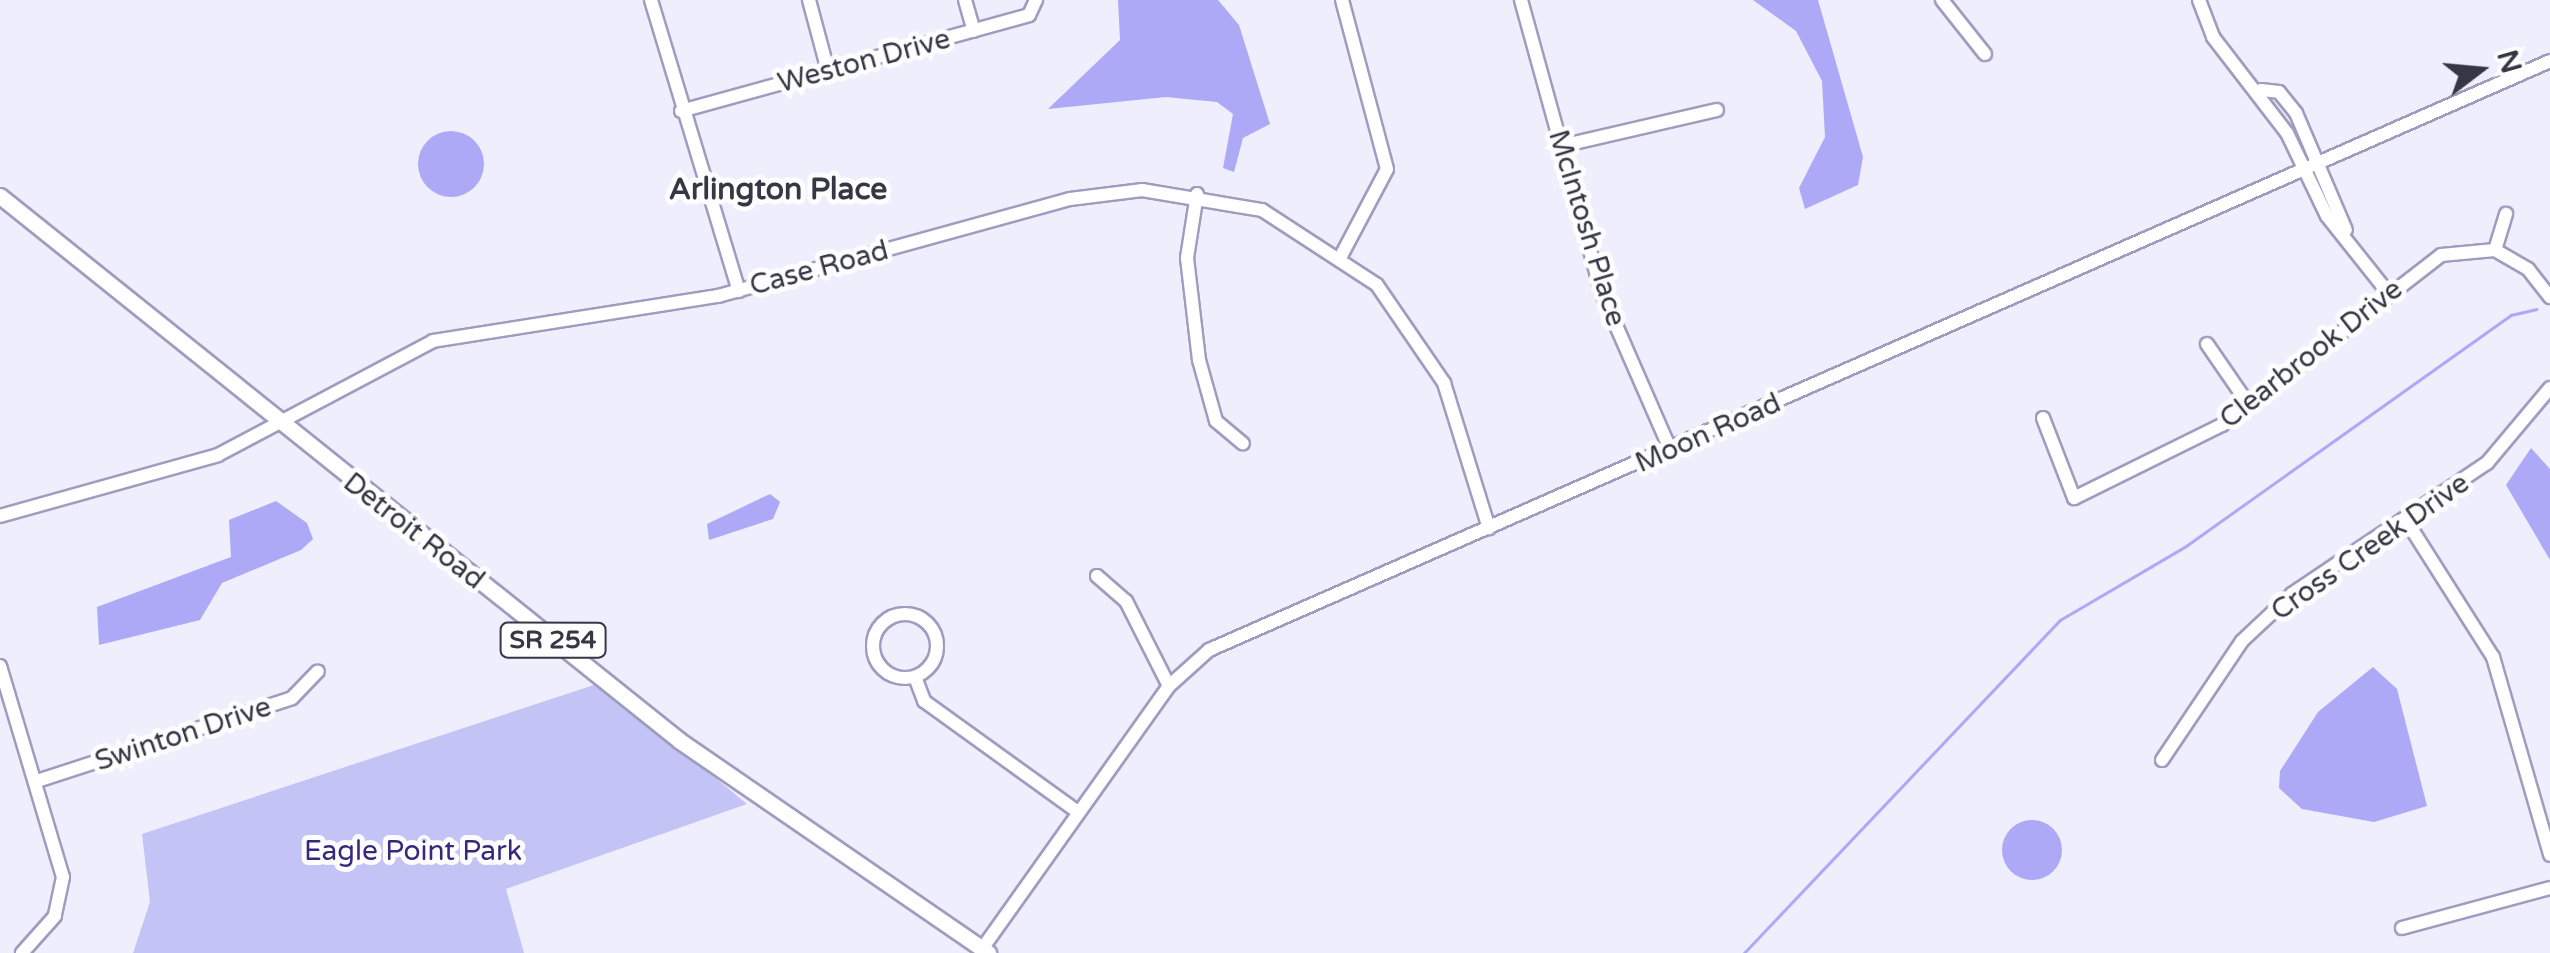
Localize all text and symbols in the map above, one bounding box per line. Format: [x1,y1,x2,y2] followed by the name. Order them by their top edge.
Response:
[2430,20,2530,120] north arrow
[774,22,954,100] street label: Weston Drive
[2489,46,2528,77] text: N
[1541,126,1633,330] street label: McIntosh Place
[669,172,887,208] district label: Arlington Place
[746,233,892,303] street label: Case Road
[2213,272,2409,436] street label: Clearbrook Drive
[1630,386,1786,480] street label: Moon Road
[337,466,491,596] street label: Detroit Road
[2265,466,2475,628] street label: Cross Creek Drive
[498,620,608,660] road number: SR 254
[91,690,275,778] street label: Swinton Drive
[304,834,522,868] park label: Eagle Point Park

